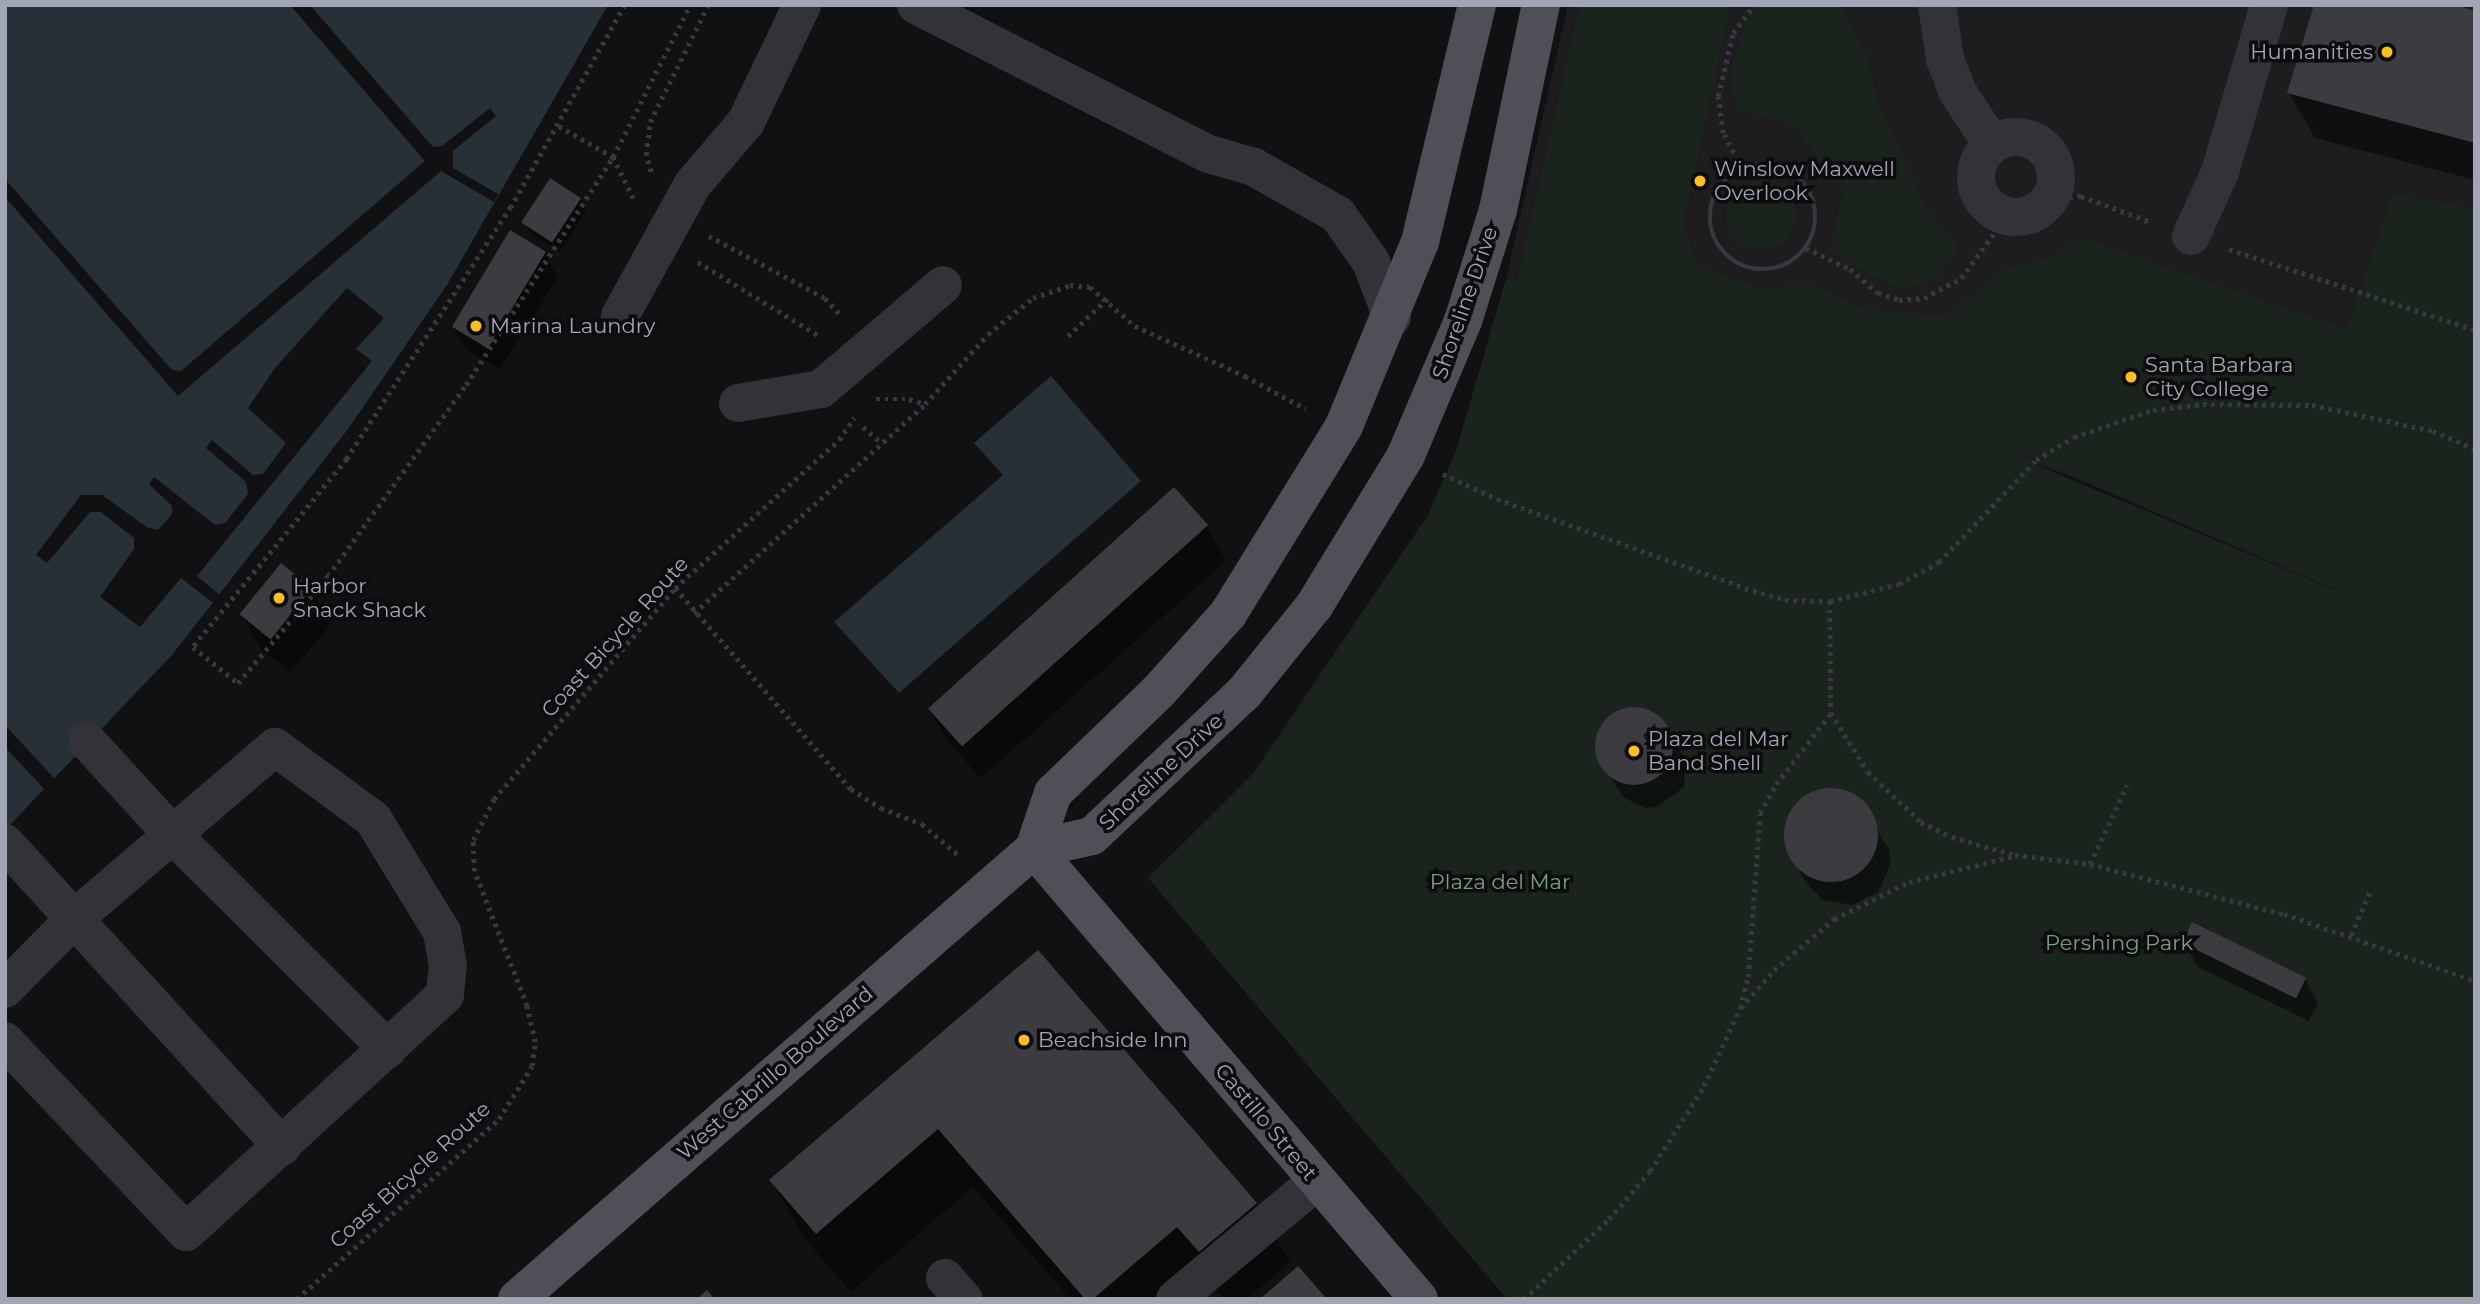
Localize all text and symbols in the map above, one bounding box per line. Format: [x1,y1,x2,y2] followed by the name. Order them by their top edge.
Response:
[2250,39,2373,65] place label: Humanities
[2379,44,2395,60] marker: Humanities
[1714,156,1895,206] place label: Winslow Maxwell Overlook
[1692,173,1708,189] marker: Winslow Maxwell Overlook
[1427,223,1503,383] street label: Shoreline Drive
[490,313,655,339] place label: Marina Laundry
[468,318,484,334] marker: Marina Laundry
[2145,352,2293,402] place label: Santa Barbara City College
[2123,369,2139,385] marker: Santa Barbara City College
[536,552,694,722] street label: Coast Bicycle Route
[293,573,426,623] place label: Harbor Snack Shack
[271,590,287,606] marker: Harbor Snack Shack
[1094,708,1228,836] street label: Shoreline Drive
[1648,726,1789,776] place label: Plaza del Mar Band Shell
[1626,743,1642,759] marker: Plaza del Mar Band Shell
[1430,869,1570,895] park label: Plaza del Mar
[2045,930,2193,956] park label: Pershing Park
[672,981,878,1165] street label: West Cabrillo Boulevard
[1038,1027,1188,1053] place label: Beachside Inn
[1016,1032,1032,1048] marker: Beachside Inn
[1210,1058,1322,1186] street label: Castillo Street
[325,1096,495,1254] street label: Coast Bicycle Route

